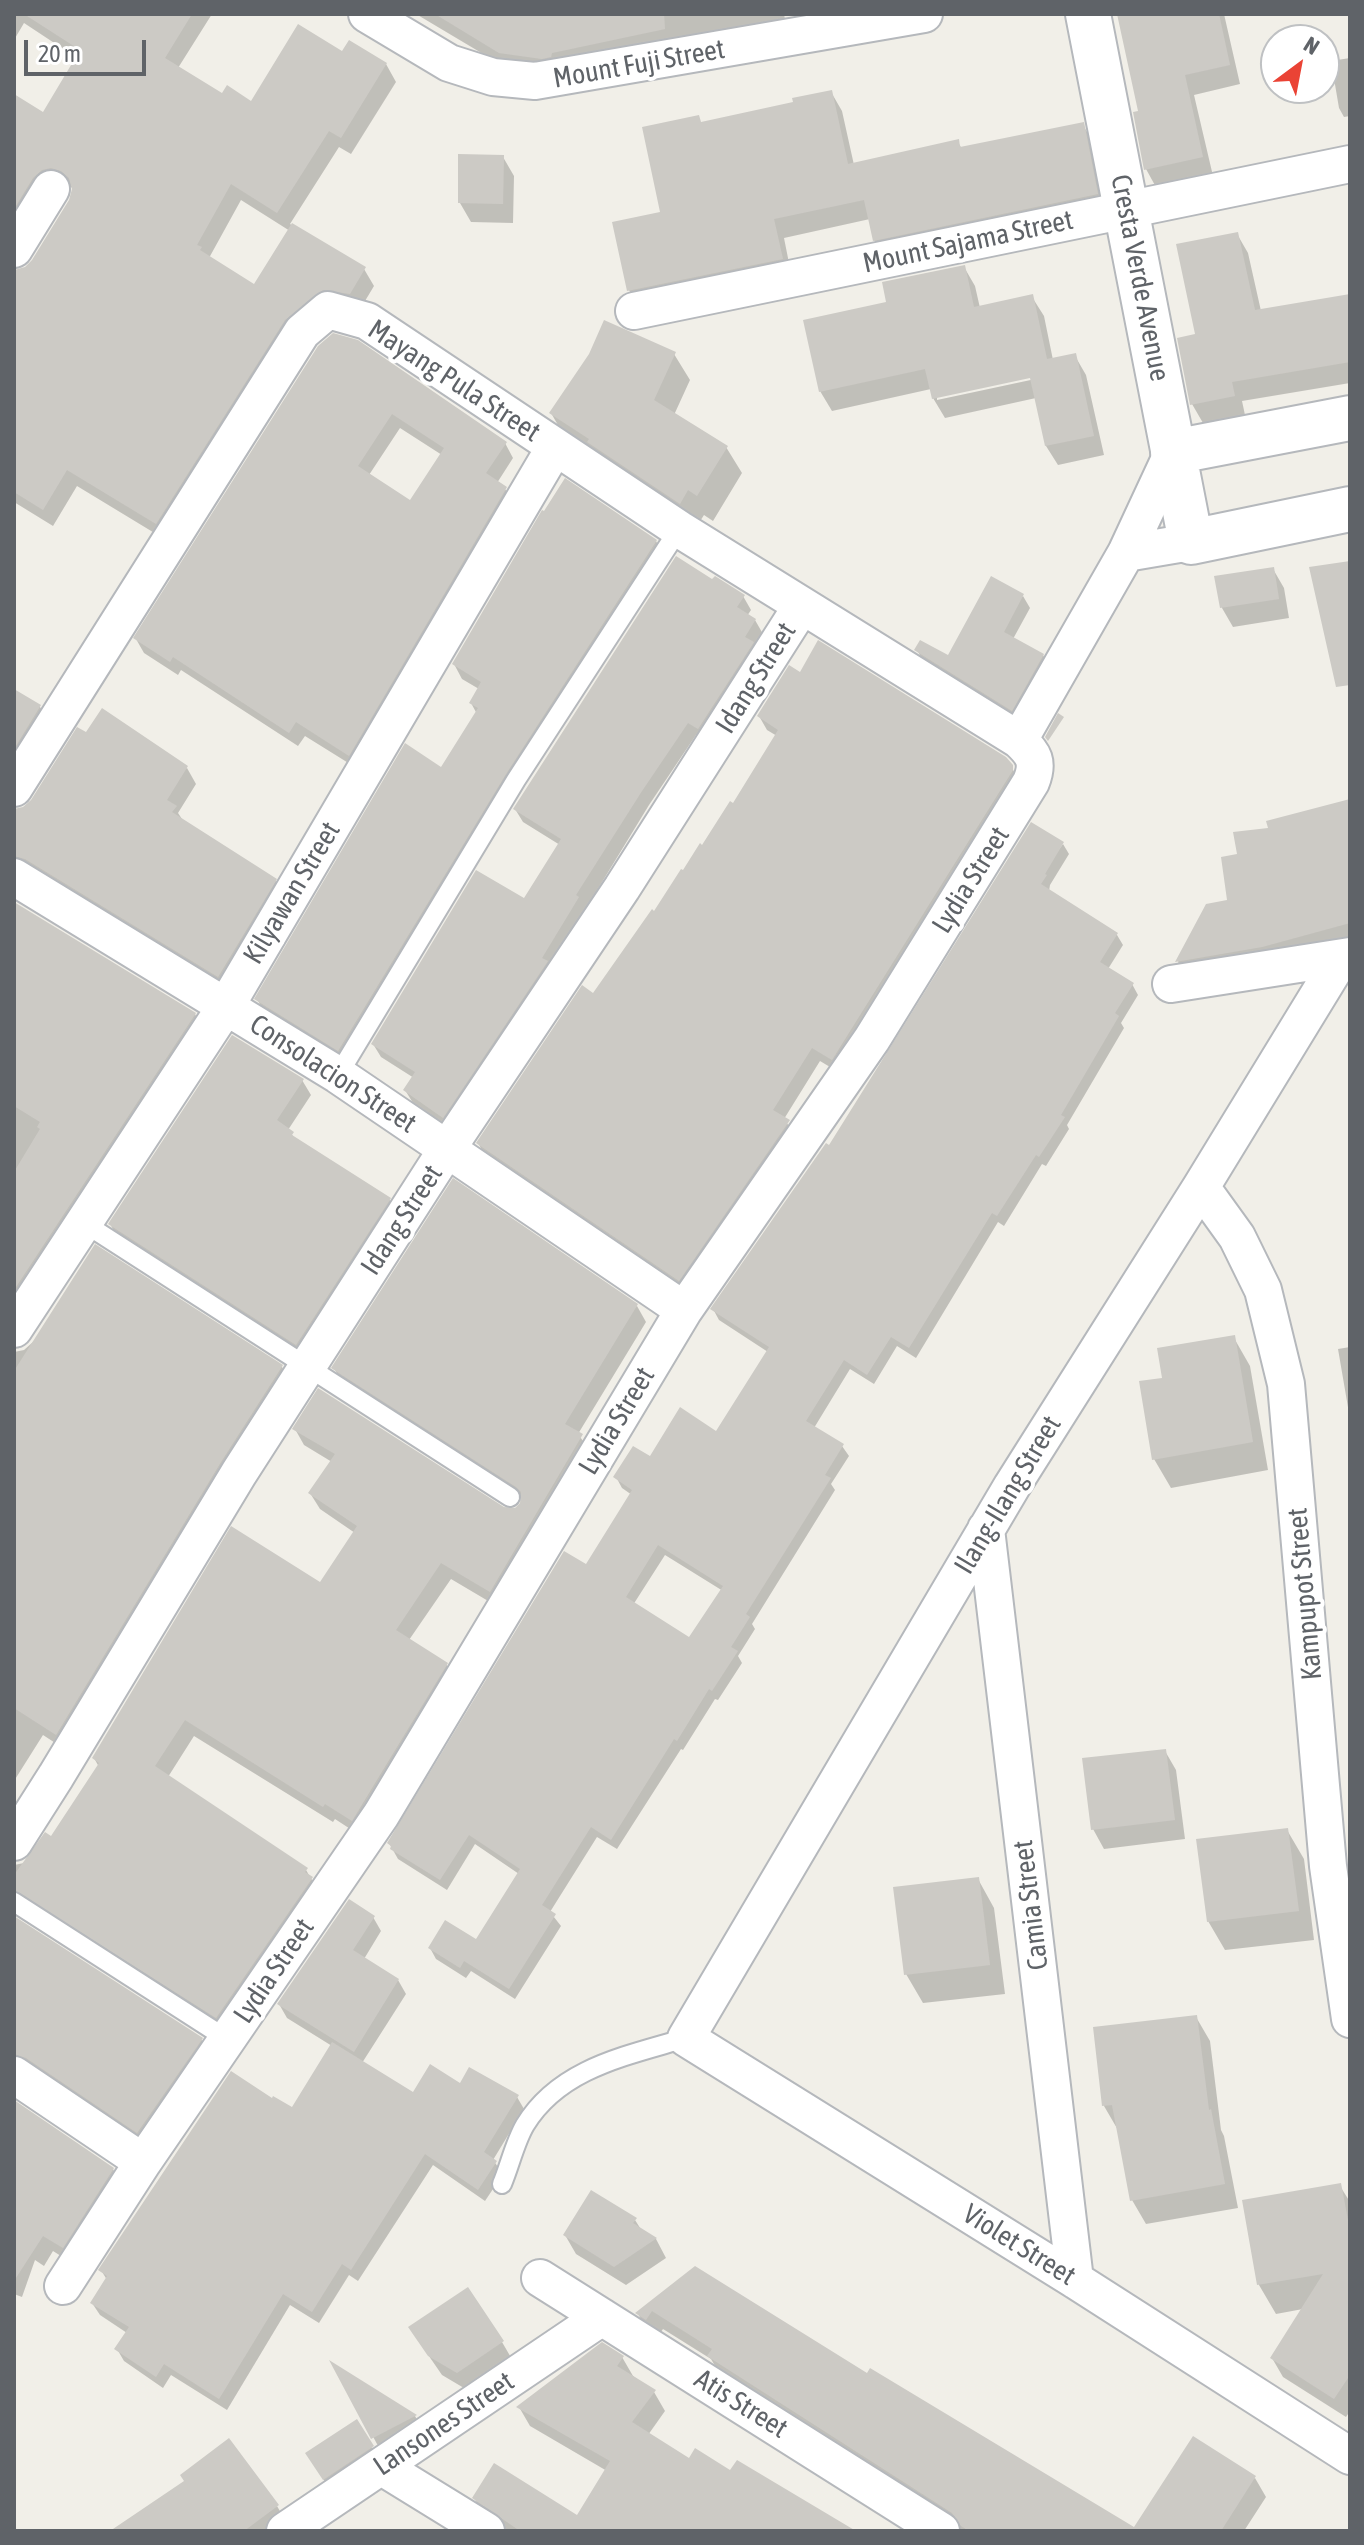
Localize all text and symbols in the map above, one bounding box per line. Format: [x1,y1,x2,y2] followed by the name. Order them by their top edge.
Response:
[28,24,150,74] scale bar
[1260,24,1340,104] north arrow
[1299,31,1324,60] text: N
[551,32,727,96] street label: Mount Fuji Street
[38,40,81,67] text: 20 m
[1104,172,1176,384] street label: Cresta Verde Avenue
[860,203,1076,281] street label: Mount Sajama Street
[362,313,546,449] street label: Mayang Pula Street
[709,616,803,740] street label: Idang Street
[236,816,348,970] street label: Kilyawan Street
[925,821,1017,939] street label: Lydia Street
[243,1008,423,1140] street label: Consolacion Street
[354,1159,450,1281] street label: Idang Street
[572,1361,662,1481] street label: Lydia Street
[948,1410,1068,1580] street label: Ilang-Ilang Street
[1281,1506,1329,1682] street label: Kampupot Street
[1006,1838,1056,1972] street label: Camia Street
[227,1912,321,2030] street label: Lydia Street
[956,2197,1082,2293] street label: Violet Street
[688,2362,794,2446] street label: Atis Street
[367,2365,521,2483] street label: Lansones Street

